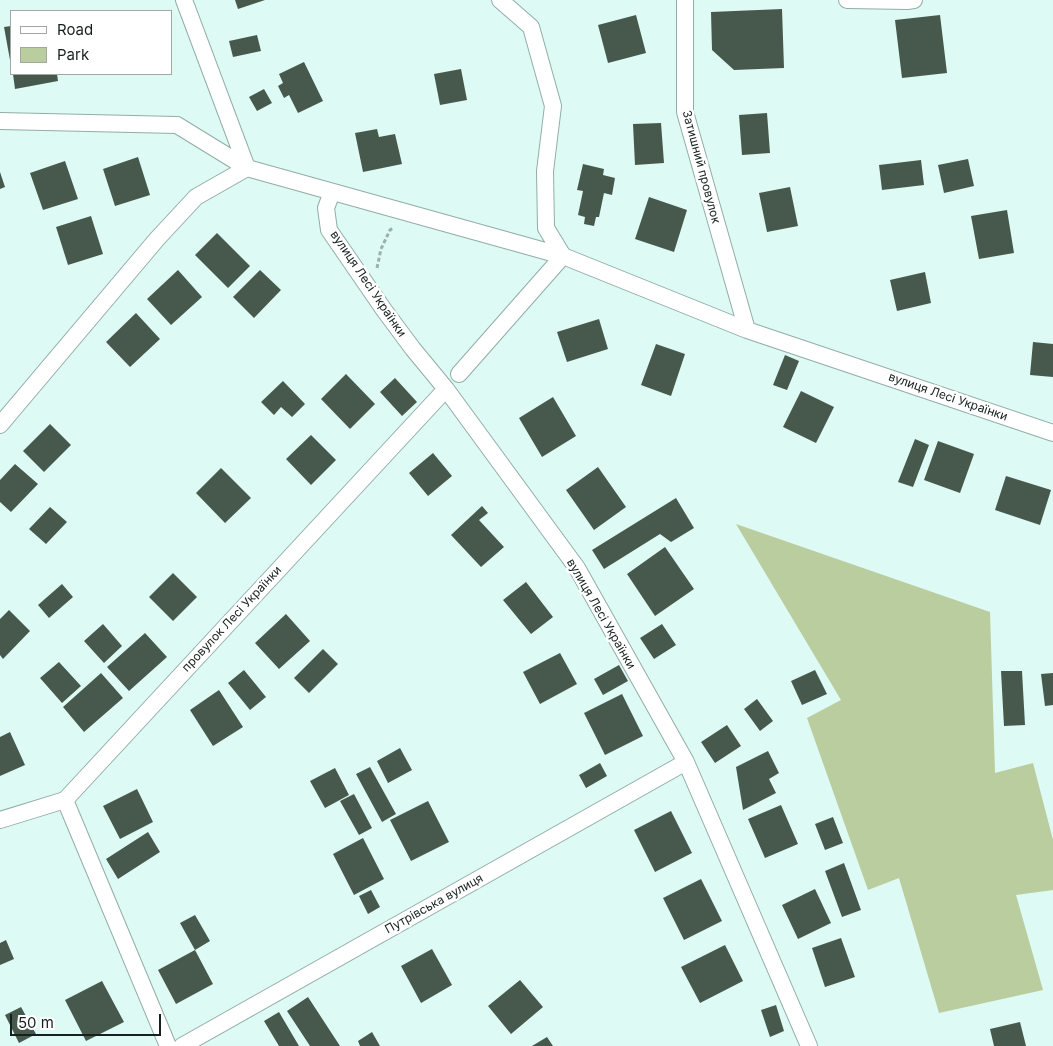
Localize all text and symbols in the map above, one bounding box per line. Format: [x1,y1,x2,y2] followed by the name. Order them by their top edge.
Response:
[10,10,172,75] legend
[57,20,93,39] text: Road
[57,45,89,64] text: Park
[679,109,723,225] street label: Затишний провулок
[327,228,409,340] street label: вулиця Лесі Українки
[887,370,1009,424] street label: вулиця Лесі Українки
[564,556,638,672] street label: вулиця Лесі Українки
[179,563,285,675] street label: провулок Лесі Українки
[383,871,485,937] street label: Путрівська вулиця
[12,1004,164,1036] scale bar
[18,1013,54,1032] text: 50 m

